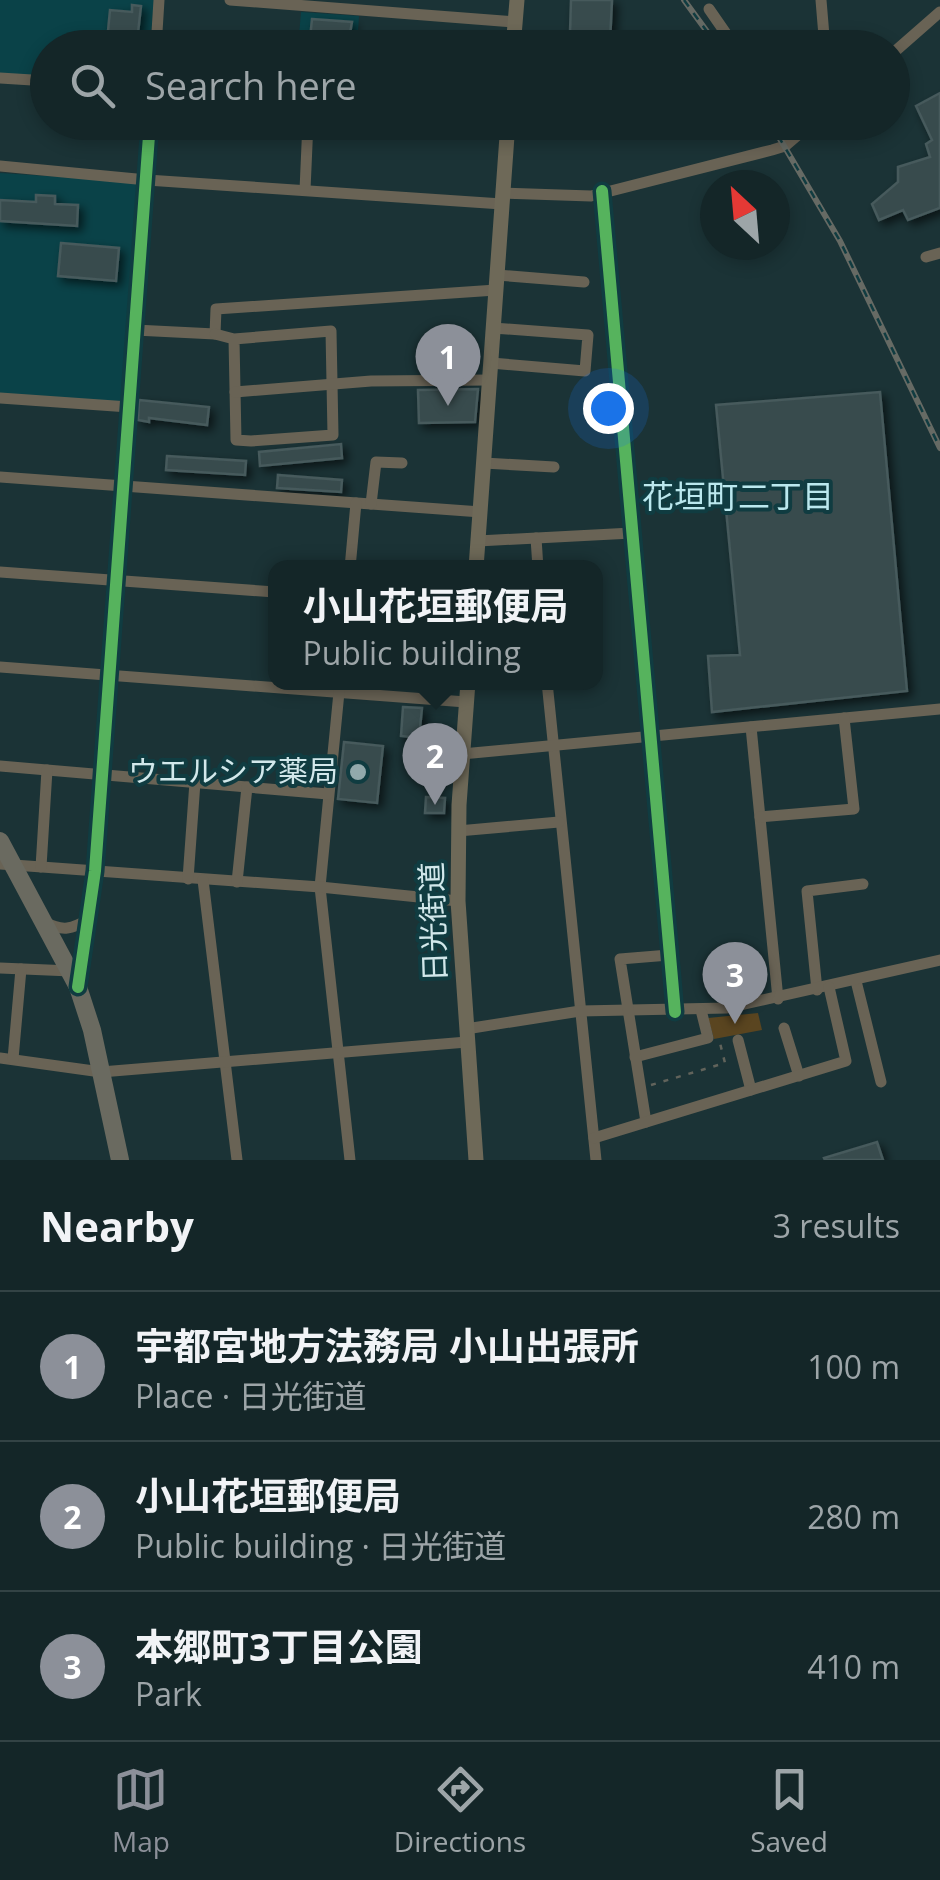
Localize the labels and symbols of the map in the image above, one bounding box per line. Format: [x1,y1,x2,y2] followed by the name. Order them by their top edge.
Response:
[700,170,790,260] north arrow
[416,324,480,406] pin: 1
[583,383,634,434] your location
[642,474,834,517] district label: 花垣町二丁目
[402,722,468,805] pin: 2
[128,750,338,791] place label: ウエルシア薬局
[347,761,369,783] marker: ウエルシア薬局
[410,861,455,983] street label: 日光街道
[702,942,768,1024] pin: 3

